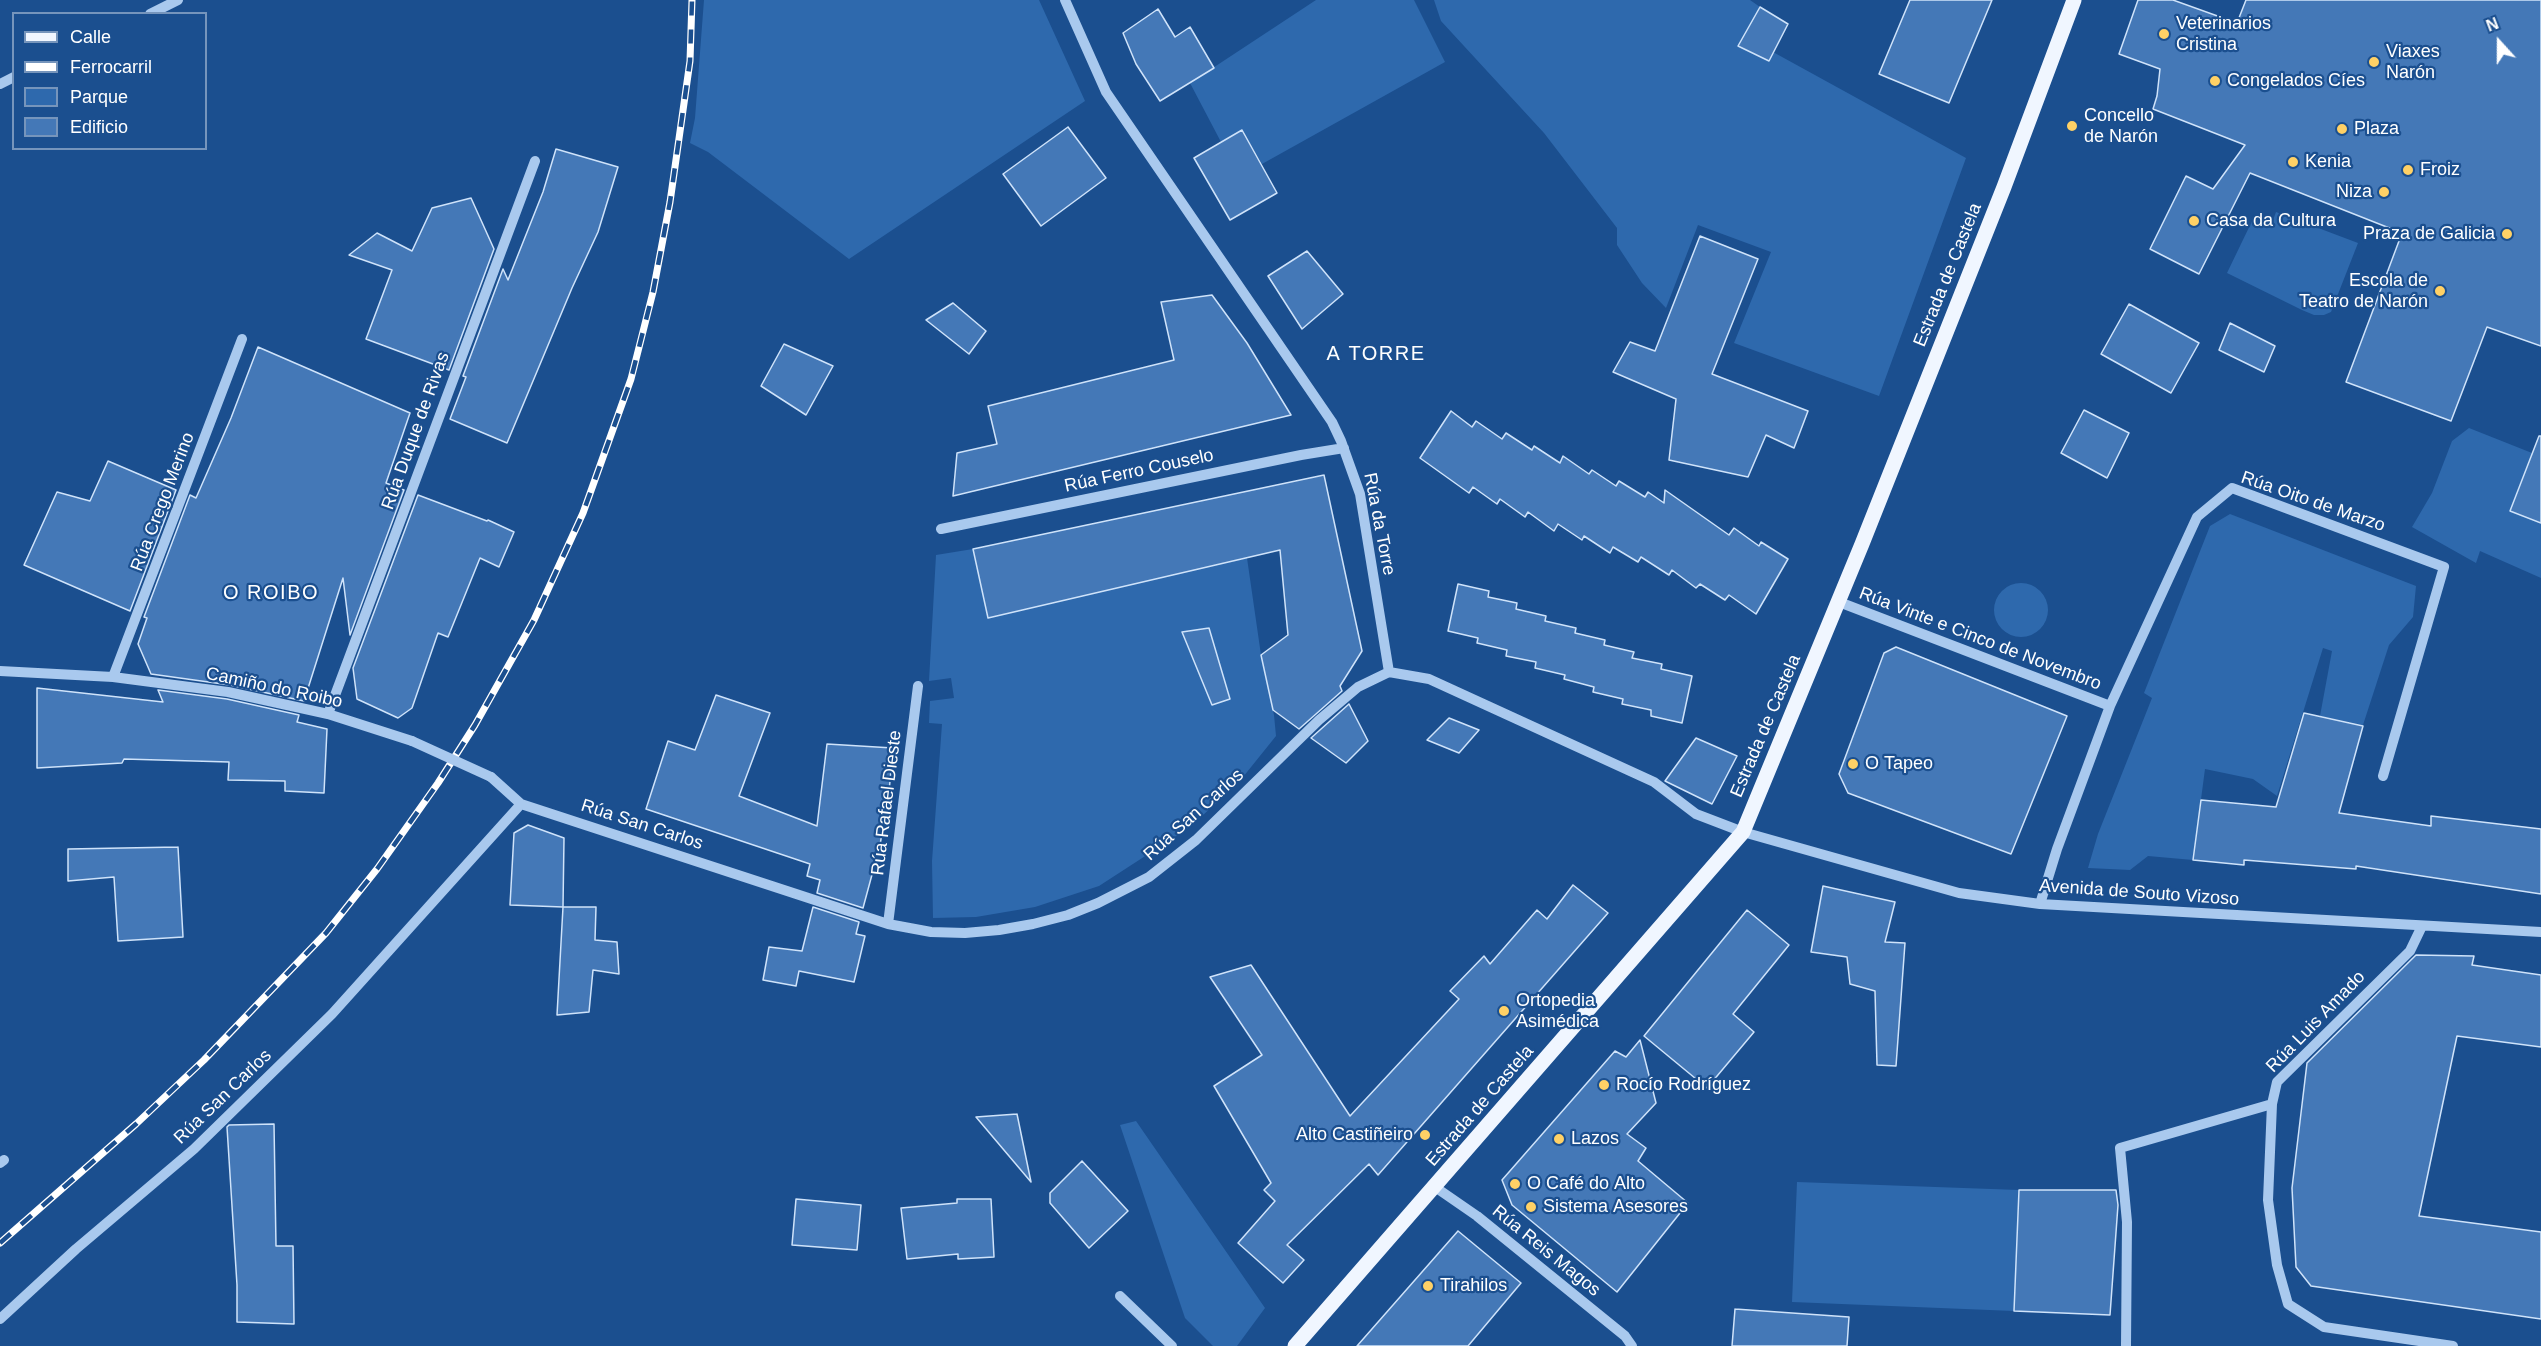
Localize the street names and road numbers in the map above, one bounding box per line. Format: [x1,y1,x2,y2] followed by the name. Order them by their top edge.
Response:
[1909,200,1987,350] street label: Estrada de Castela
[377,349,455,513] street label: Rúa Duque de Rivas
[127,429,199,575] street label: Rúa Crego Merino
[1062,445,1216,497] street label: Rúa Ferro Couselo
[2238,467,2388,537] street label: Rúa Oito de Marzo
[1358,471,1400,577] street label: Rúa da Torre
[1856,583,2104,695] street label: Rúa Vinte e Cinco de Novembro
[1726,651,1806,801] street label: Estrada de Castela
[204,663,344,713] street label: Camiño do Roibo
[867,729,907,877] street label: Rúa Rafael Dieste
[1140,764,1248,866] street label: Rúa San Carlos
[578,795,706,855] street label: Rúa San Carlos
[2038,875,2240,911] street label: Avenida de Souto Vizoso
[2262,967,2370,1077] street label: Rúa Luis Amado
[1422,1041,1538,1171] street label: Estrada de Castela
[170,1045,276,1149] street label: Rúa San Carlos
[1488,1201,1604,1301] street label: Rúa Reis Magos

